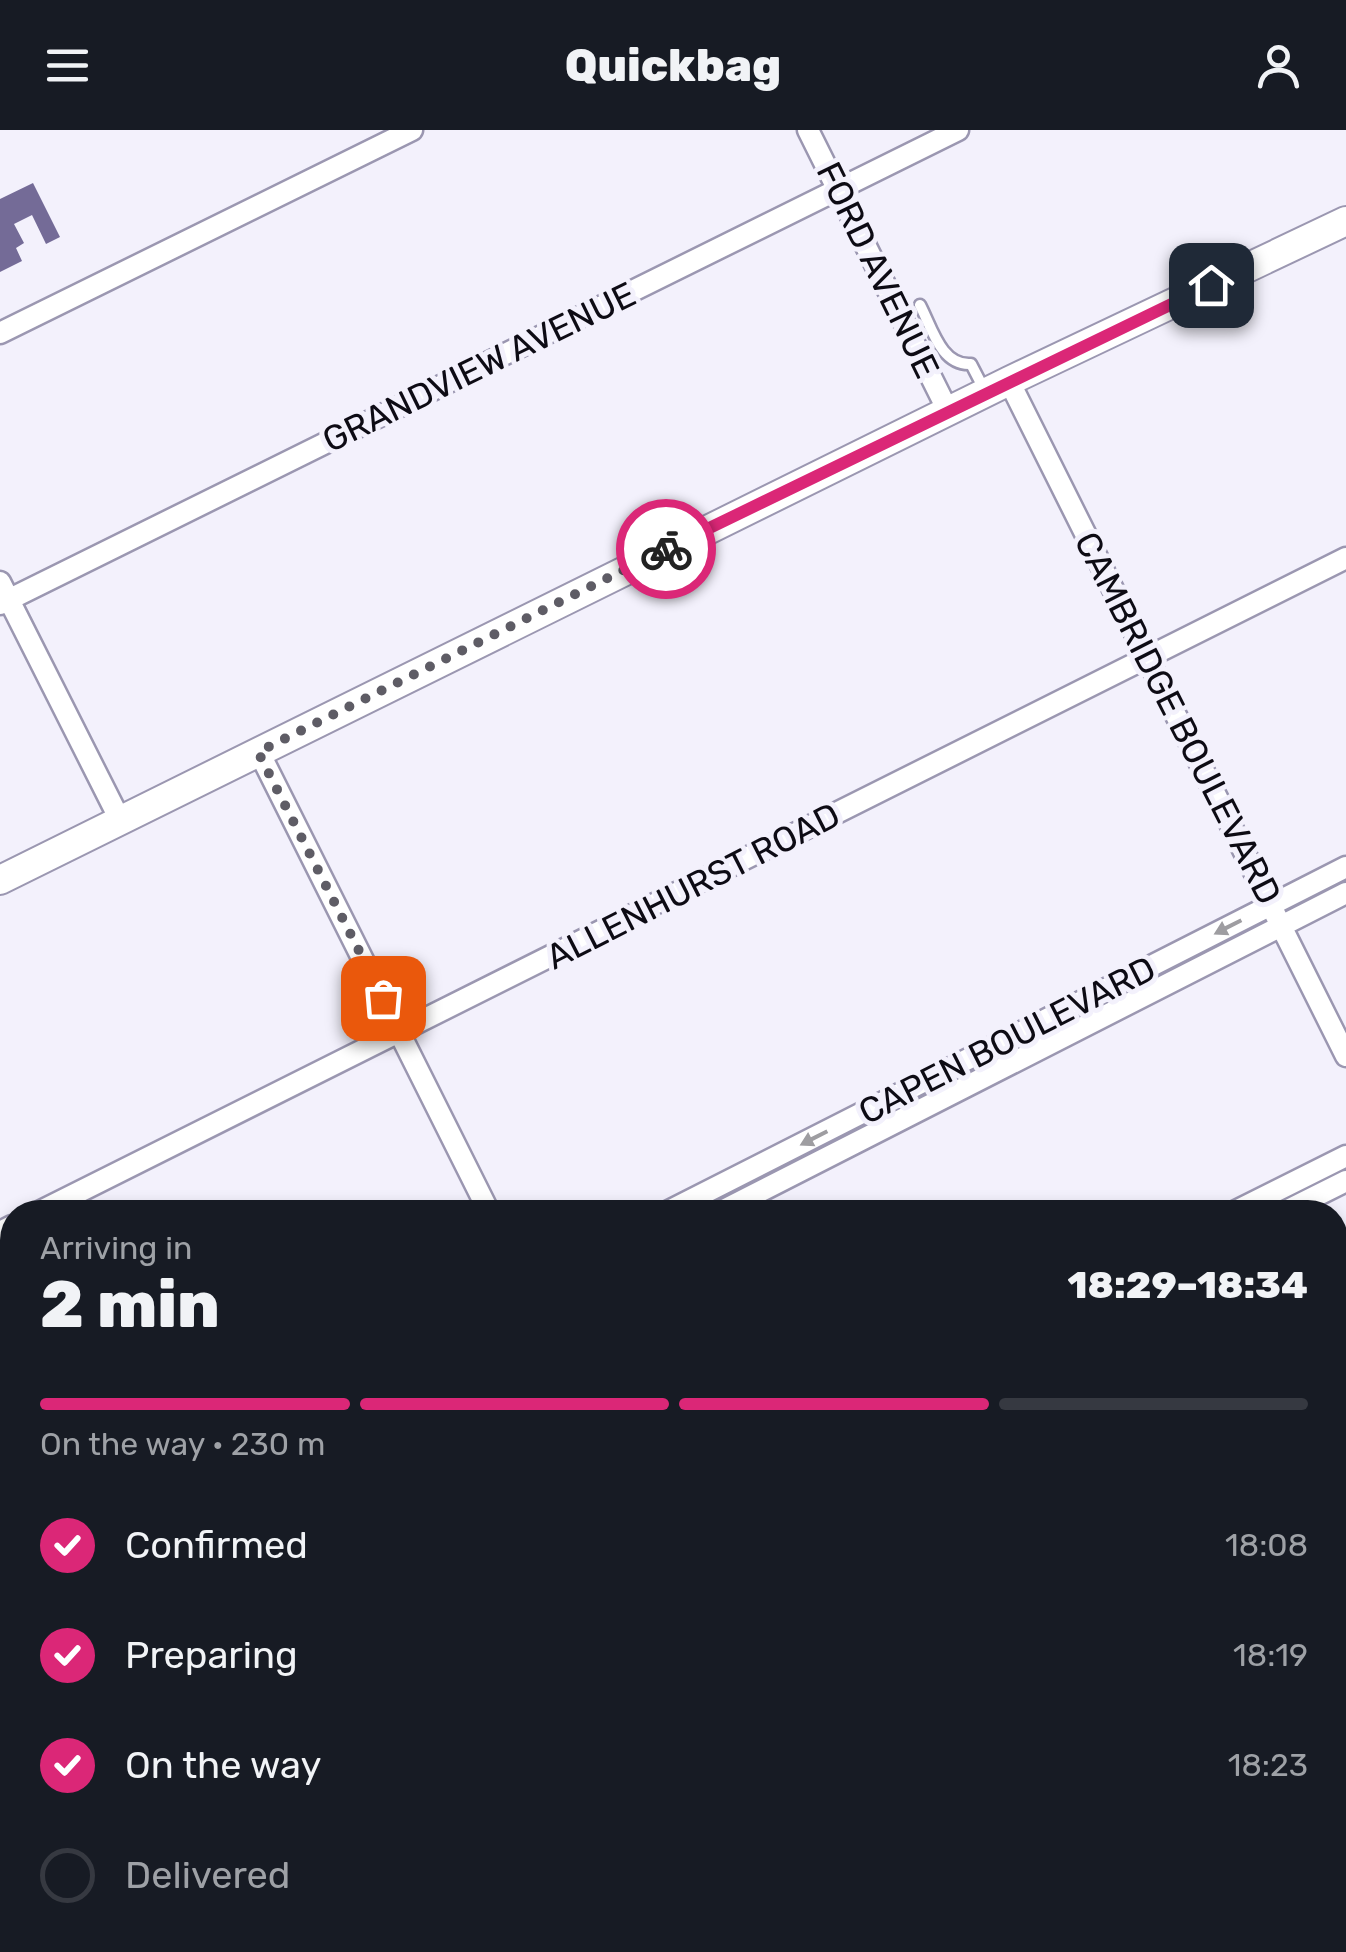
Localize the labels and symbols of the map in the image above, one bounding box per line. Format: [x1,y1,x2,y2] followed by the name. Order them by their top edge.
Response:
[808,155,948,385] street label: FORD AVENUE
[1169,243,1254,328] pin
[316,273,642,461] street label: GRANDVIEW AVENUE
[616,499,716,599] courier
[1066,525,1290,911] street label: CAMBRIDGE BOULEVARD
[539,794,847,978] street label: ALLENHURST ROAD
[1213,918,1242,935] one-way arrow
[852,947,1162,1133] street label: CAPEN BOULEVARD
[341,956,426,1041] pin
[799,1129,828,1146] one-way arrow

